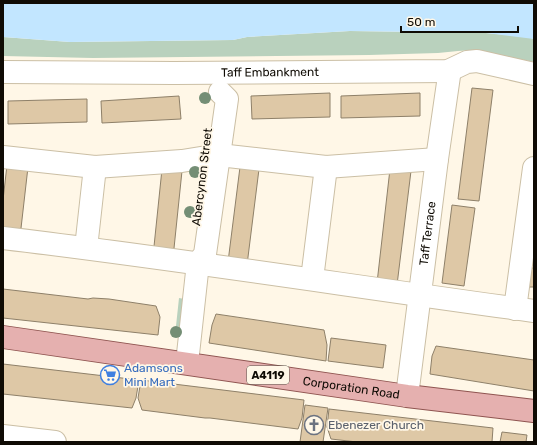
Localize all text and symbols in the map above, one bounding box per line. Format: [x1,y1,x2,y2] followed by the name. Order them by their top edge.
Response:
[401,8,518,34] scale bar
[407,15,435,29] text: 50 m
[221,65,319,80] street label: Taff Embankment
[189,127,215,227] street label: Abercynon Street
[417,200,439,266] street label: Taff Terrace
[124,361,183,389] place label: Adamsons Mini Mart
[99,364,121,386] supermarket icon: Adamsons Mini Mart
[247,366,289,384] road number: A4119
[302,374,401,402] street label: Corporation Road
[303,414,325,436] church icon: Ebenezer Church
[328,418,424,432] place label: Ebenezer Church

